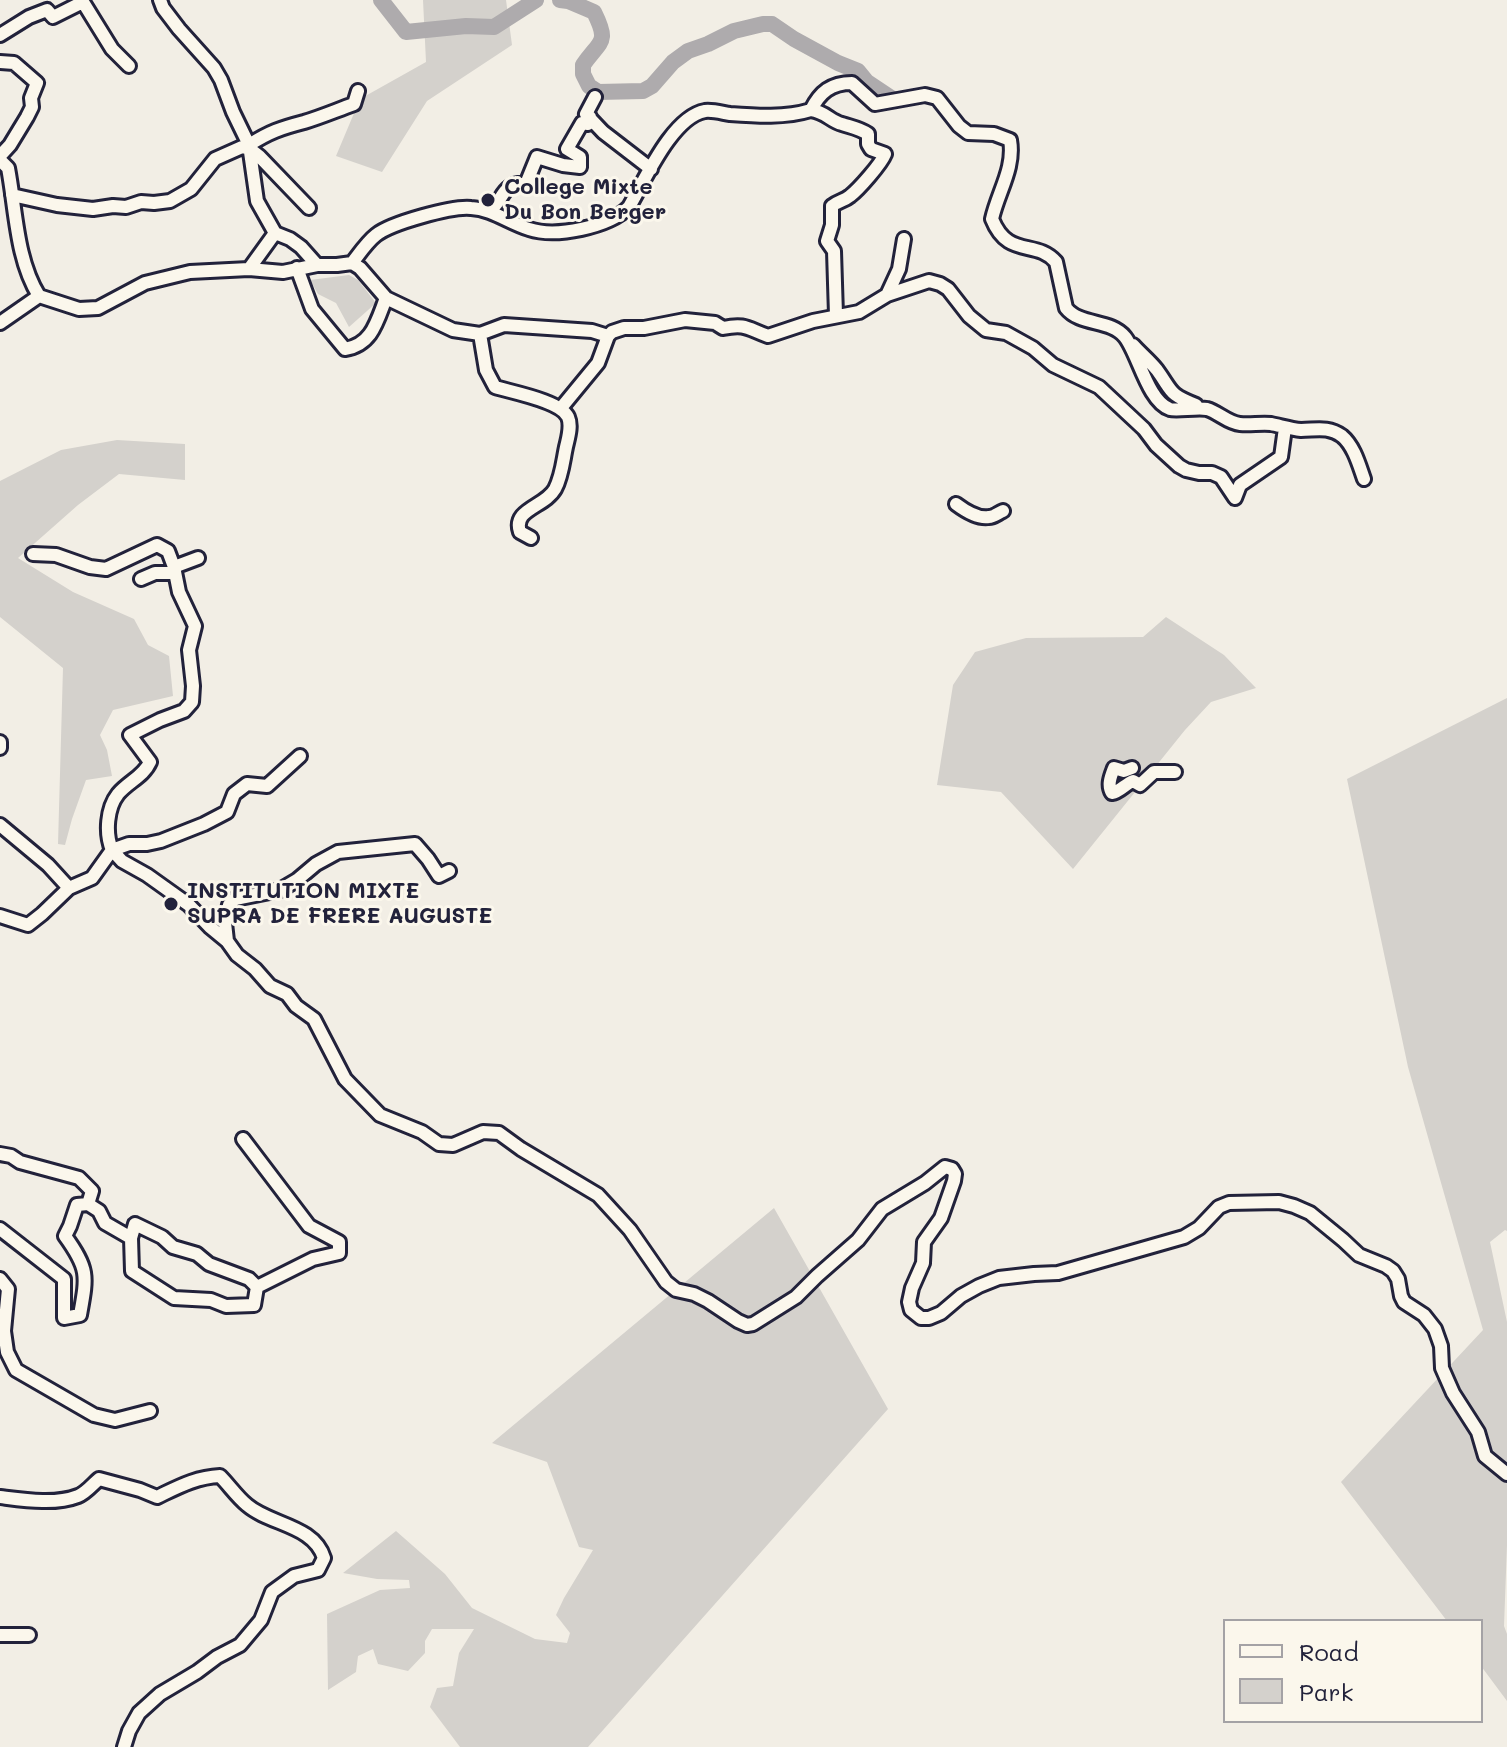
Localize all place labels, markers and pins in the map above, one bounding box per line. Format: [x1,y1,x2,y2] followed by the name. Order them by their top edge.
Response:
[504,174,666,226] place label: College Mixte Du Bon Berger
[479,191,497,209] marker: College Mixte Du Bon Berger
[187,878,492,930] place label: INSTITUTION MIXTE SUPRA DE FRERE AUGUSTE
[162,895,180,913] marker: INSTITUTION MIXTE SUPRA DE FRERE AUGUSTE

